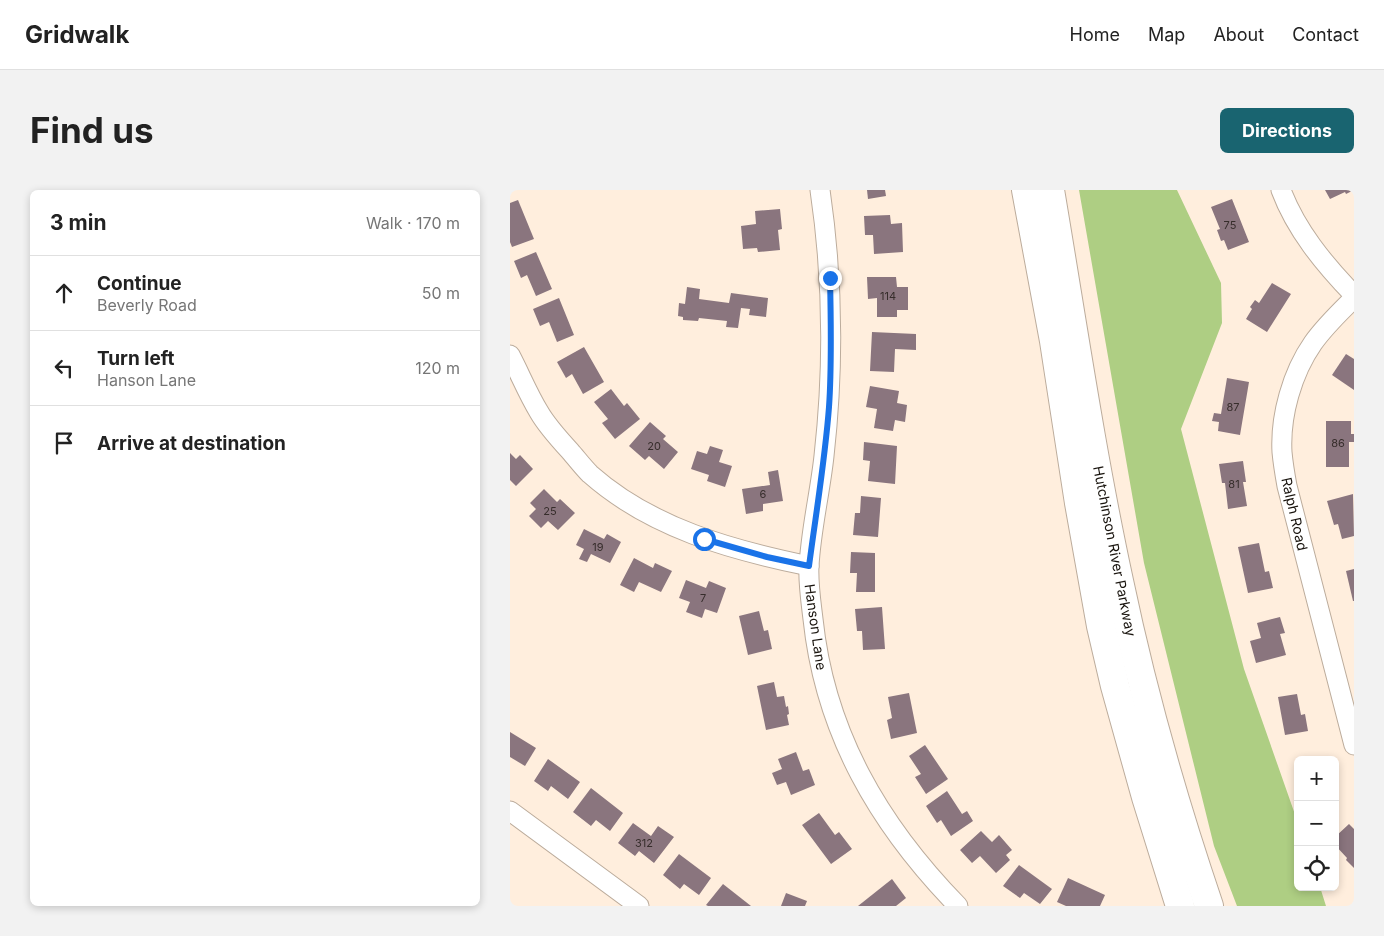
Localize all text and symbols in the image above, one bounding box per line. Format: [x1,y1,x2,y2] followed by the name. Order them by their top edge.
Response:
[25,20,129,49] text: Gridwalk
[1070,24,1120,45] text: Home
[1148,24,1185,45] text: Map
[1213,24,1264,45] text: About
[1292,24,1359,45] text: Contact
[1220,108,1354,153] button: Directions
[30,109,154,151] text: Find us
[50,210,106,235] text: 3 min
[366,213,460,233] text: Walk · 170 m
[1224,218,1237,232] house number: 75
[819,267,842,290] route end
[97,272,182,295] text: Continue
[50,279,78,307] icon: ahead
[422,283,460,303] text: 50 m
[880,289,896,303] house number: 114
[97,295,197,315] text: Beverly Road
[97,347,175,370] text: Turn left
[50,354,78,382] icon: left
[415,358,460,378] text: 120 m
[97,370,196,390] text: Hanson Lane
[1226,400,1240,414] house number: 87
[50,429,78,457] icon: arrive
[97,432,286,455] text: Arrive at destination
[1331,436,1345,450] house number: 86
[647,439,661,453] house number: 20
[1090,464,1140,638] street label: Hutchinson River Parkway
[1278,476,1312,552] street label: Ralph Road
[1228,477,1240,491] house number: 81
[760,487,767,501] house number: 6
[543,504,557,518] house number: 25
[693,528,716,551] route start
[592,540,604,554] house number: 19
[802,583,830,671] street label: Hanson Lane
[700,591,706,605] house number: 7
[1294,756,1339,891] map controls
[1294,756,1339,801] button: +
[1294,801,1339,846] button: −
[635,836,653,850] house number: 312
[1294,846,1339,891] button: locate

